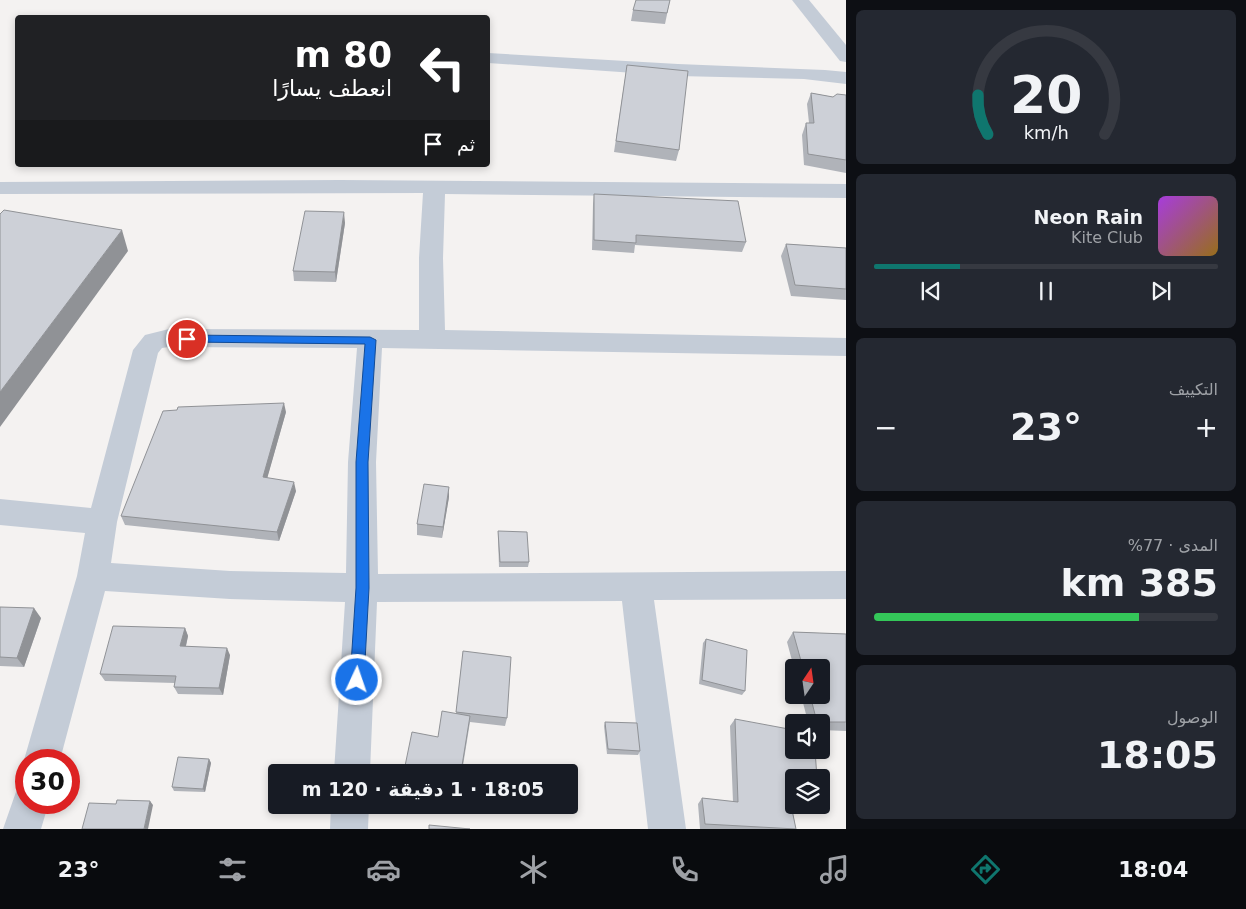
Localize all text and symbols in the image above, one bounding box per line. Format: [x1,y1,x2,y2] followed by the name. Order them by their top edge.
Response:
[295,35,392,75] text: 80 m
[410,35,475,100] icon: left
[1010,65,1082,125] text: 20
[272,76,392,101] text: انعطف يسارًا
[1023,122,1069,143] text: km/h
[419,130,447,158] icon: arrive
[457,133,475,155] text: ثم
[1034,206,1143,228] text: Neon Rain
[1071,228,1143,247] text: Kite Club
[917,277,945,305] icon: previous
[1032,277,1060,305] icon: pause
[1147,277,1175,305] icon: next
[166,318,208,360] pin
[173,325,201,353] icon: arrive
[1169,380,1218,399] text: التكييف
[1010,405,1082,449] text: 23°
[874,411,897,444] text: −
[1195,411,1218,444] text: +
[1128,536,1218,555] text: المدى · 77%
[1061,561,1218,605] text: 385 km
[330,653,382,705] position arrow
[785,659,830,704] north arrow
[785,659,830,814] map controls
[1167,708,1218,727] text: الوصول
[785,714,830,759] button: sound
[1097,733,1218,777] text: 18:05
[15,749,80,814] speed limit sign: 30
[785,769,830,814] button: layers
[302,778,544,800] text: 18:05 · 1 دقيقة · 120 m
[215,852,250,887] icon: filters
[366,852,401,887] icon: car
[516,852,551,887] icon: climate
[667,852,702,887] icon: phone
[817,852,852,887] icon: music
[968,852,1003,887] icon: directions
[58,857,99,882] text: 23°
[1118,857,1188,882] text: 18:04

